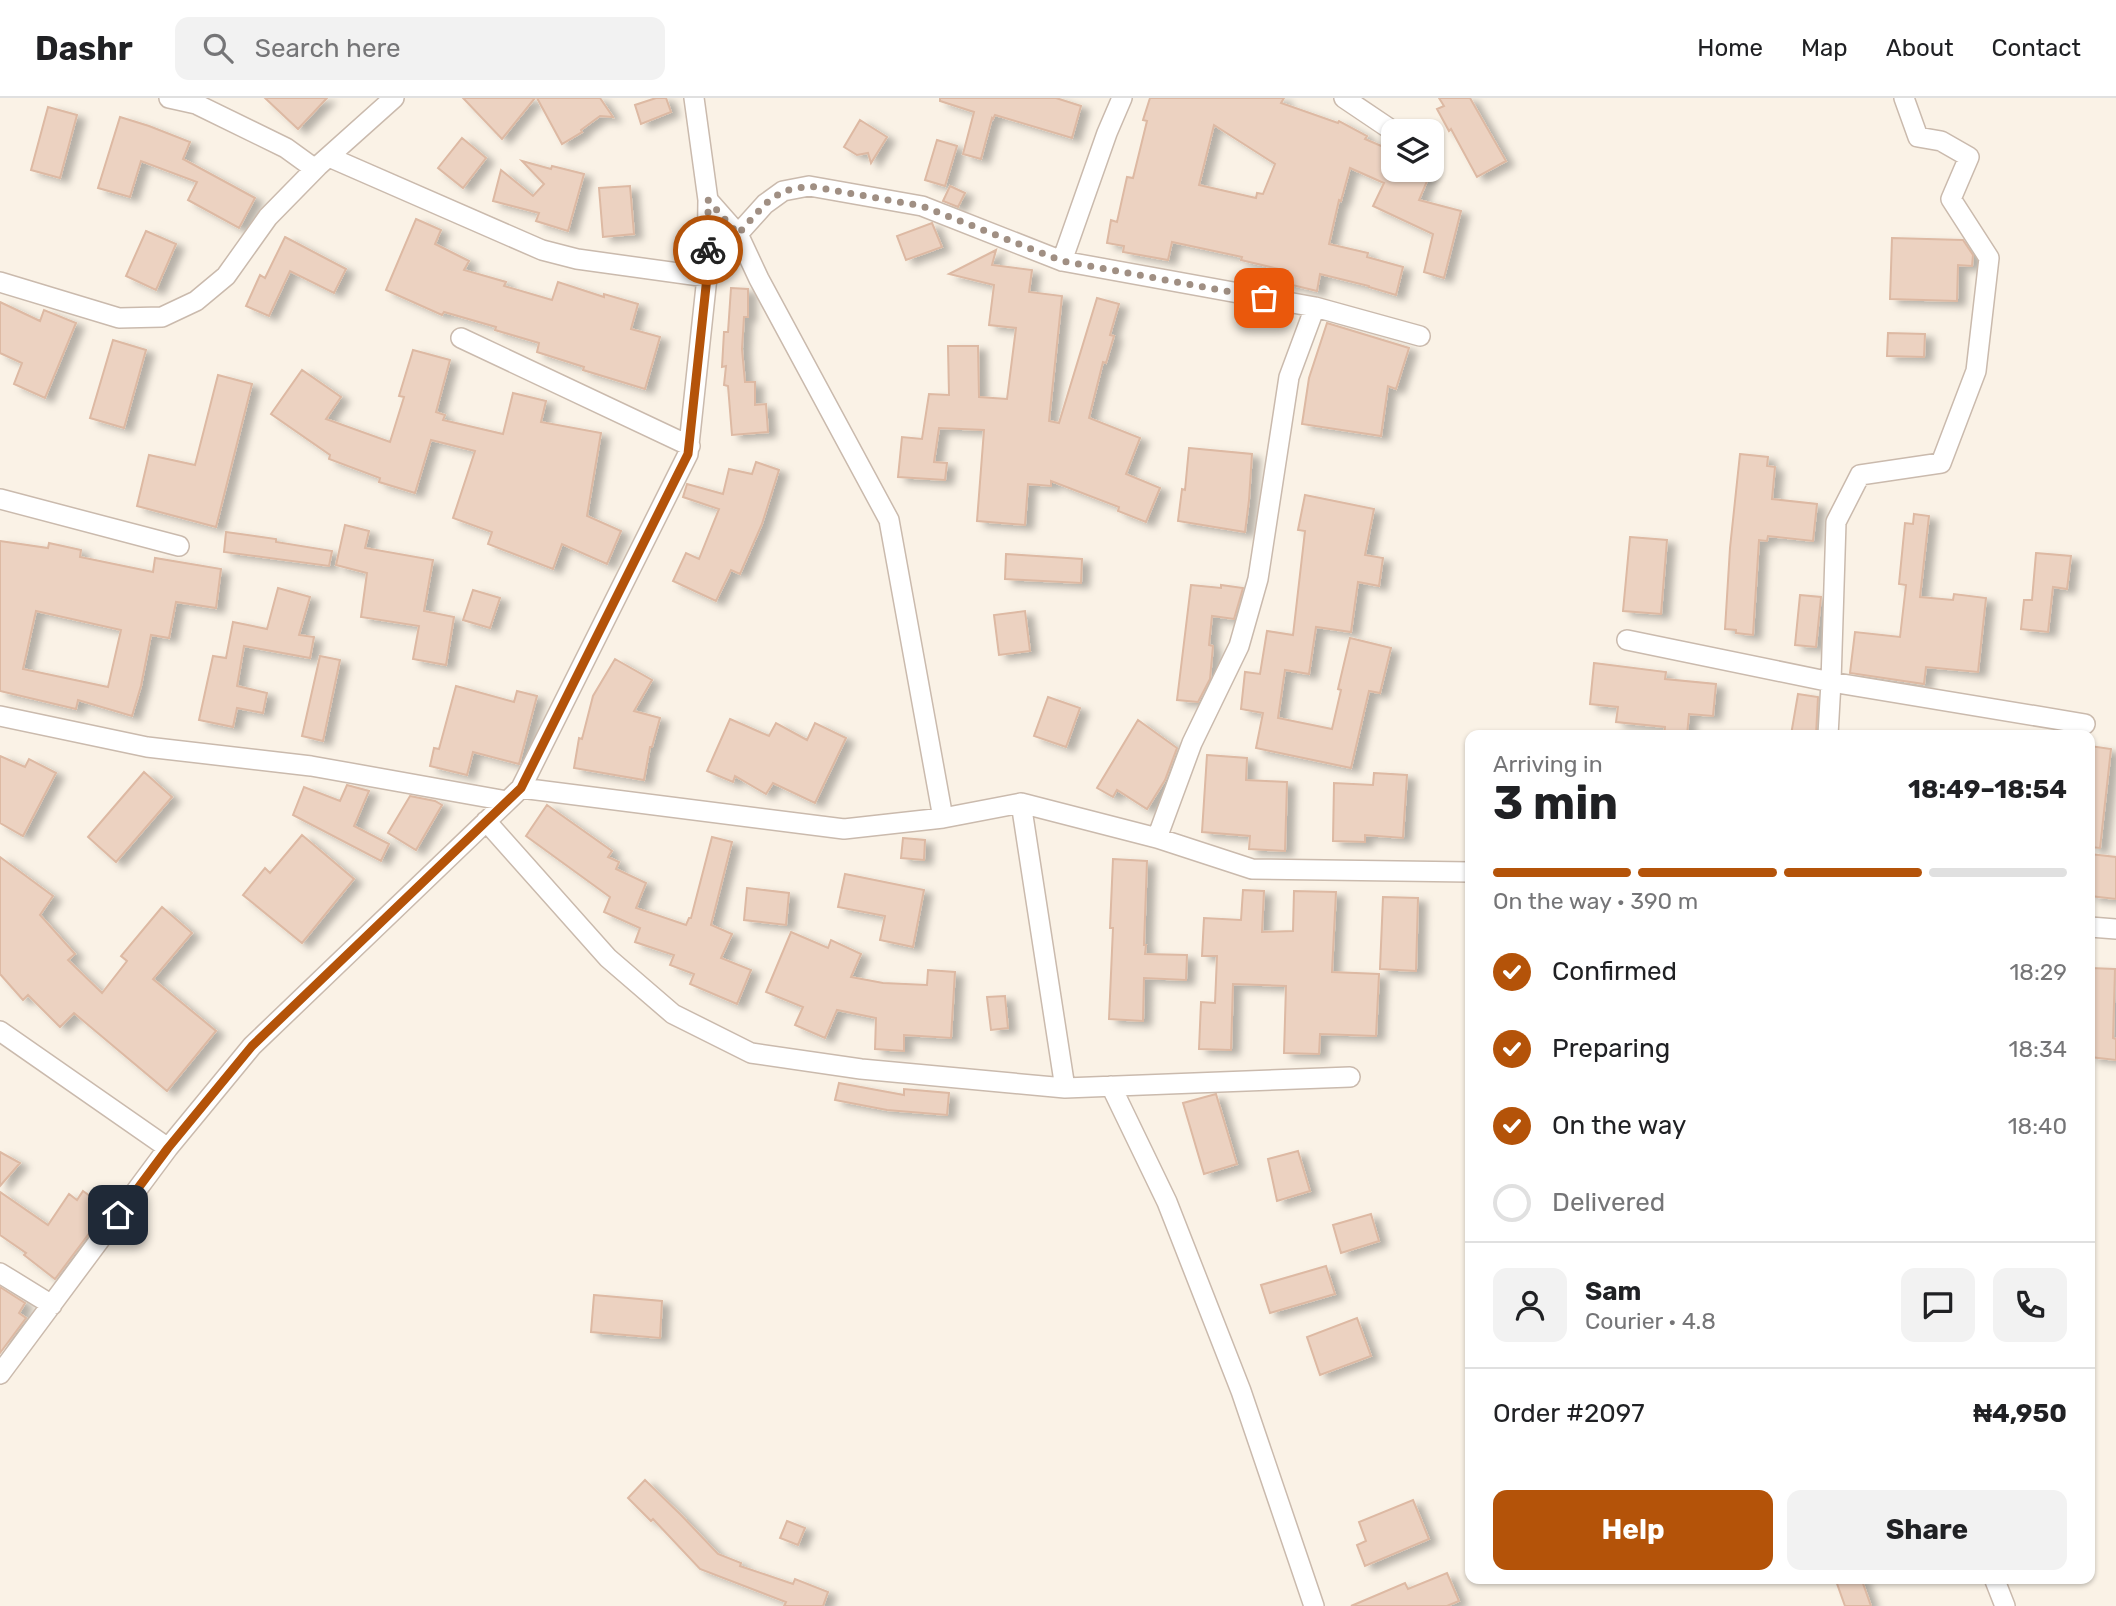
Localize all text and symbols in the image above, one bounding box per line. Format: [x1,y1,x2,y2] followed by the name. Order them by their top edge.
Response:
[175,17,665,80] search box
[35,29,133,68] text: Dashr
[199,29,237,67] icon: search
[255,33,401,64] text: Search here
[1697,34,1763,62] text: Home
[1801,34,1848,62] text: Map
[1886,34,1954,62] text: About
[1992,34,2081,62] text: Contact
[1381,119,1444,182] map controls
[1381,119,1444,182] button: layers
[673,215,743,285] courier
[689,231,727,269] icon: bike
[1234,268,1294,328] pin
[1245,279,1283,317] icon: bag
[1493,750,1603,778] text: Arriving in
[1908,774,2067,805] text: 18:49–18:54
[1493,776,1618,831] text: 3 min
[1493,887,1698,915] text: On the way · 390 m
[1493,953,1531,991] icon: check
[1552,956,1677,987] text: Confirmed
[2009,958,2067,986] text: 18:29
[1493,1030,1531,1068] icon: check
[1552,1033,1670,1064] text: Preparing
[2009,1035,2067,1063] text: 18:34
[1493,1107,1531,1145] icon: check
[1552,1110,1686,1141] text: On the way
[2008,1112,2067,1140] text: 18:40
[88,1185,148,1245] pin
[1552,1187,1665,1218] text: Delivered
[99,1196,137,1234] icon: home
[1493,1268,1567,1342] button: person
[1901,1268,1975,1342] button: chat
[1993,1268,2067,1342] button: phone
[1585,1276,1641,1307] text: Sam
[1585,1307,1716,1335] text: Courier · 4.8
[1493,1398,1645,1429] text: Order #2097
[1973,1398,2067,1429] text: ₦4,950
[1493,1490,1773,1570] button: Help
[1787,1490,2067,1570] button: Share

